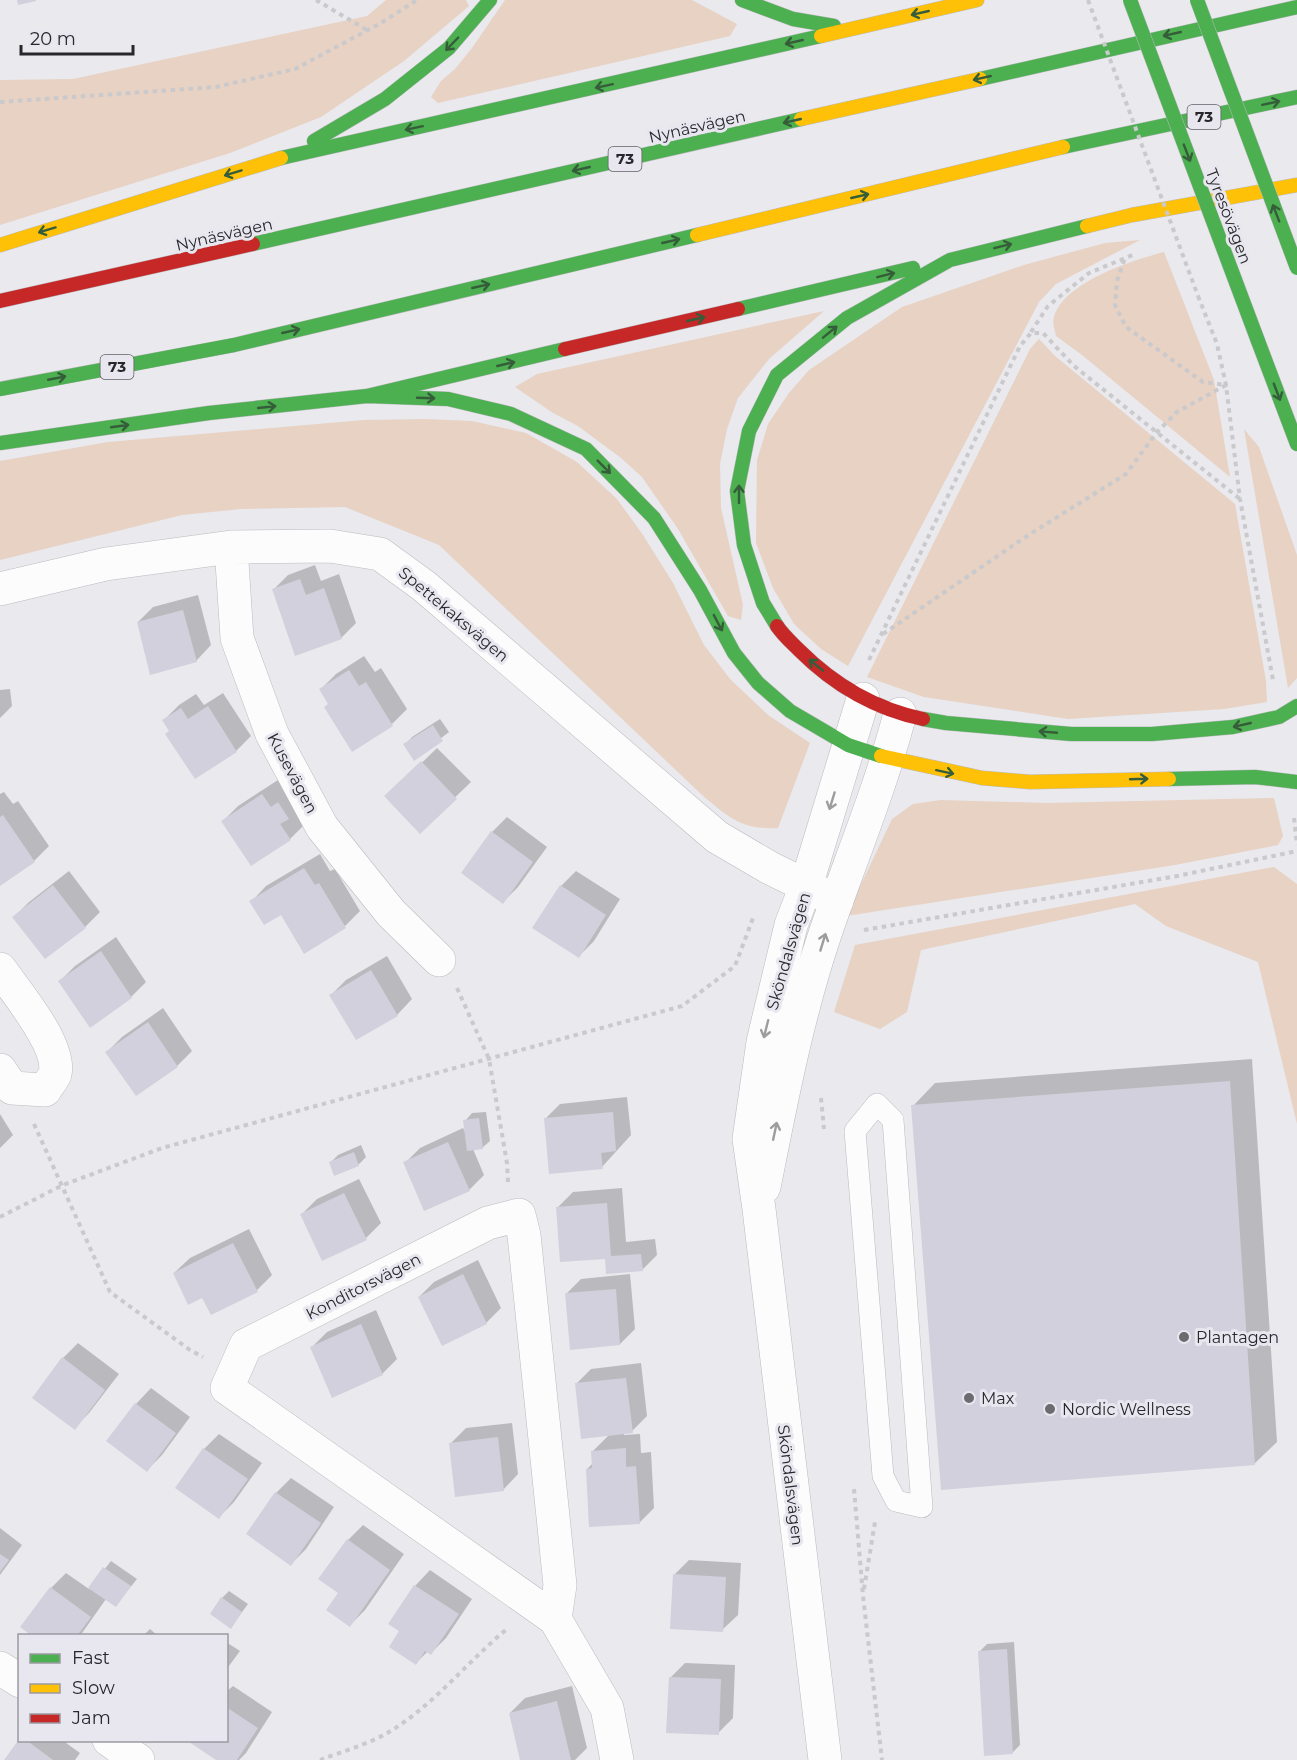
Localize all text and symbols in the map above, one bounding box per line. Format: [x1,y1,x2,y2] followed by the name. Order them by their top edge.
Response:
[910,8,930,19] one-way arrow
[21,18,134,56] scale bar
[30,28,76,50] text: 20 m
[1163,29,1182,41] one-way arrow
[785,36,804,48] one-way arrow
[445,37,459,52] one-way arrow
[972,72,991,84] one-way arrow
[595,81,614,92] one-way arrow
[1261,96,1280,108] one-way arrow
[1188,105,1220,129] road number: 73
[647,106,747,147] street label: Nynäsvägen
[782,116,802,127] one-way arrow
[404,123,424,134] one-way arrow
[1183,143,1194,162] one-way arrow
[608,147,642,171] road number: 73
[572,164,591,175] one-way arrow
[1202,166,1255,267] street label: Tyresövägen
[224,168,243,179] one-way arrow
[851,189,870,201] one-way arrow
[1270,204,1281,223] one-way arrow
[174,214,274,255] street label: Nynäsvägen
[38,226,57,237] one-way arrow
[661,234,680,246] one-way arrow
[993,240,1012,252] one-way arrow
[876,268,895,280] one-way arrow
[471,279,490,291] one-way arrow
[686,313,705,325] one-way arrow
[281,325,300,336] one-way arrow
[822,325,838,338] one-way arrow
[100,355,134,379] road number: 73
[496,357,515,369] one-way arrow
[47,372,67,383] one-way arrow
[1273,383,1284,401] one-way arrow
[415,393,435,404] one-way arrow
[257,401,277,412] one-way arrow
[110,420,130,431] one-way arrow
[596,459,611,474] one-way arrow
[733,484,745,504] one-way arrow
[395,563,512,666] street label: Spettekaksvägen
[712,614,724,631] one-way arrow
[808,659,824,672] one-way arrow
[1233,720,1252,731] one-way arrow
[1038,726,1058,737] one-way arrow
[263,730,322,817] street label: Kusevägen
[934,767,954,778] one-way arrow
[1128,773,1148,784] one-way arrow
[826,791,837,810] one-way arrow
[763,890,814,1012] street label: Sköndalsvägen
[818,933,829,952] one-way arrow
[759,1019,771,1038] one-way arrow
[770,1122,781,1141] one-way arrow
[303,1249,424,1324] street label: Konditorsvägen
[1196,1328,1279,1347] place label: Plantagen
[1177,1330,1191,1344] marker: Plantagen
[981,1389,1015,1408] place label: Max
[962,1391,976,1405] marker: Max
[1062,1400,1191,1419] place label: Nordic Wellness
[1043,1402,1057,1416] marker: Nordic Wellness
[774,1424,807,1546] street label: Sköndalsvägen
[18,1634,228,1742] legend
[72,1647,110,1669] text: Fast
[72,1677,115,1699] text: Slow
[71,1707,111,1729] text: Jam

